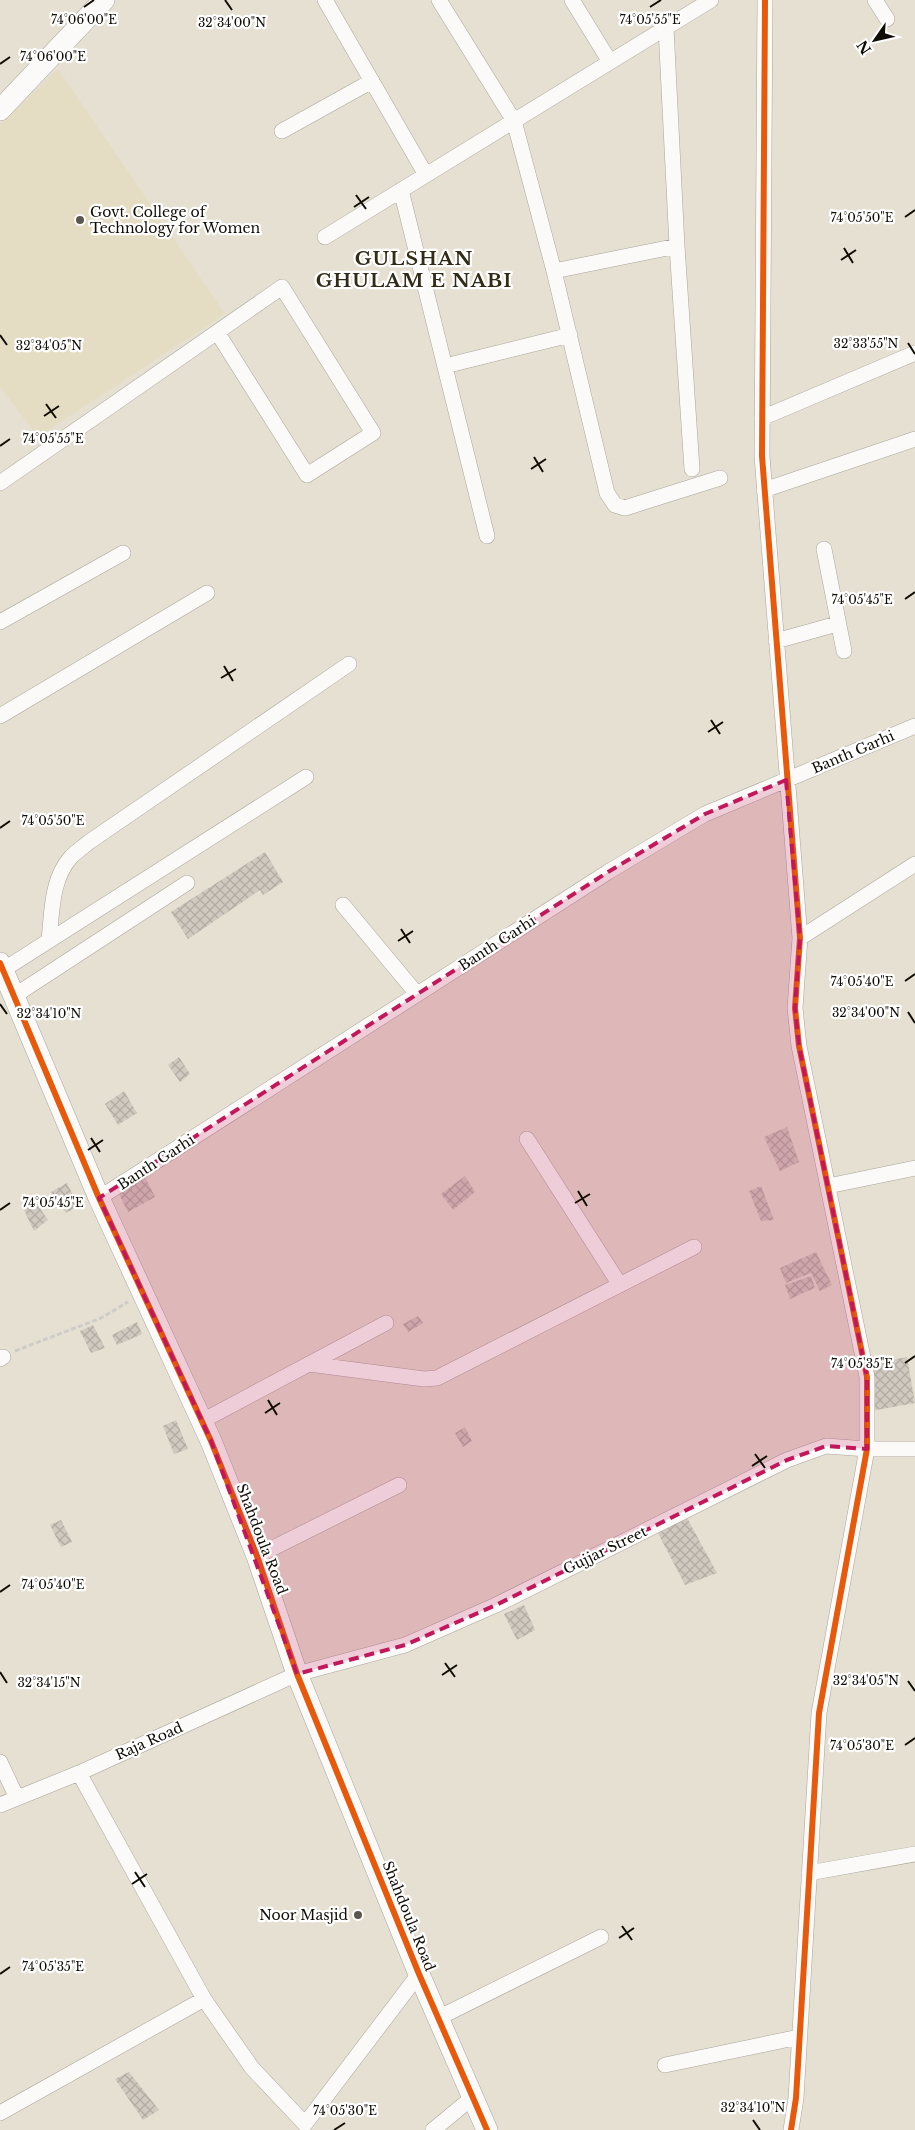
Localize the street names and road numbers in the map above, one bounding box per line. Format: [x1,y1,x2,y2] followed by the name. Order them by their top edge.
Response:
[809,726,897,777] street label: Banth Garhi
[455,911,539,975] street label: Banth Garhi
[114,1130,198,1194] street label: Banth Garhi
[233,1481,292,1598] street label: Shahdoula Road
[560,1522,650,1578] street label: Gujjar Street
[112,1718,186,1764] street label: Raja Road
[379,1858,440,1974] street label: Shahdoula Road

